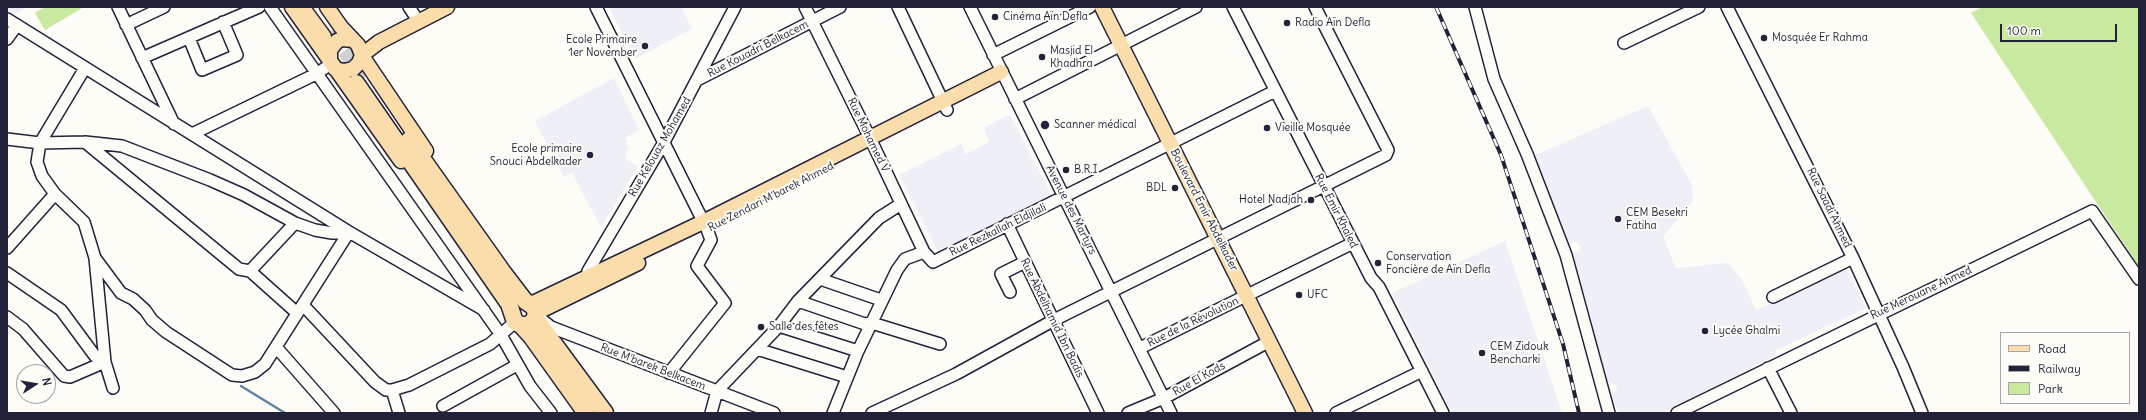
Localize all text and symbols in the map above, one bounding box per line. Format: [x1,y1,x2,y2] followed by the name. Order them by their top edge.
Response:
[1003,10,1088,24] place label: Cinéma Aïn Defla
[990,12,1000,22] marker: Cinéma Aïn Defla
[1295,16,1370,30] place label: Radio Aïn Defla
[2002,16,2119,42] scale bar
[705,18,811,80] street label: Rue Kouadri Belkacem
[1282,18,1292,28] marker: Radio Aïn Defla
[2007,23,2041,38] text: 100 m
[1772,31,1868,45] place label: Mosquée Er Rahma
[566,33,637,59] place label: Ecole Primaire 1er November
[1759,33,1769,43] marker: Mosquée Er Rahma
[640,41,650,51] marker: Ecole Primaire 1er November
[1050,44,1093,70] place label: Masjid El Khadhra
[1037,52,1047,62] marker: Masjid El Khadhra
[626,95,694,199] street label: Rue Kelouaz Mohamed
[844,96,892,174] street label: Rue Mohamed V
[1054,118,1136,132] place label: Scanner médical
[1039,119,1051,131] marker: Scanner médical
[1275,121,1351,135] place label: Vieille Mosquée
[1262,123,1272,133] marker: Vieille Mosquée
[490,142,582,168] place label: Ecole primaire Snouci Abdelkader
[1167,147,1241,273] street label: Boulevard Emir Abdelkader
[585,150,595,160] marker: Ecole primaire Snouci Abdelkader
[706,159,836,235] street label: Rue Zendari M'barek Ahmed
[1043,163,1099,257] street label: Avenue des Martyrs
[1074,163,1098,177] place label: B.R.I
[1061,165,1071,175] marker: B.R.I
[1804,166,1854,250] street label: Rue Saadi Ahmed
[1312,172,1360,250] street label: Rue Emir Khaled
[1146,181,1167,195] place label: BDL
[1170,183,1180,193] marker: BDL
[1239,193,1303,207] place label: Hotel Nadjah
[1306,195,1316,205] marker: Hotel Nadjah
[948,201,1048,259] street label: Rue Rezkallah Eldjilali
[1626,206,1688,232] place label: CEM Besekri Fatiha
[1613,214,1623,224] marker: CEM Besekri Fatiha
[1386,250,1491,276] place label: Conservation Foncière de Aïn Defla
[1017,256,1087,380] street label: Rue Abdelhamid Ibn Badis
[1373,258,1383,268] marker: Conservation Foncière de Aïn Defla
[1868,264,1974,322] street label: Rue Merouane Ahmed
[1307,288,1328,302] place label: UFC
[1294,290,1304,300] marker: UFC
[1145,294,1241,350] street label: Rue de la Révolution
[769,320,839,334] place label: Salle des fêtes
[756,322,766,332] marker: Salle des fêtes
[1713,324,1780,338] place label: Lycée Ghalmi
[1700,326,1710,336] marker: Lycée Ghalmi
[2000,332,2130,404] legend
[1490,340,1549,366] place label: CEM Zidouk Bencharki
[598,341,708,393] street label: Rue M'barek Belkacem
[2038,341,2066,356] text: Road
[1477,348,1487,358] marker: CEM Zidouk Bencharki
[1171,359,1227,399] street label: Rue El Kods
[2038,361,2081,376] text: Railway
[16,364,56,404] north arrow
[39,377,54,387] text: N
[2038,381,2063,396] text: Park

